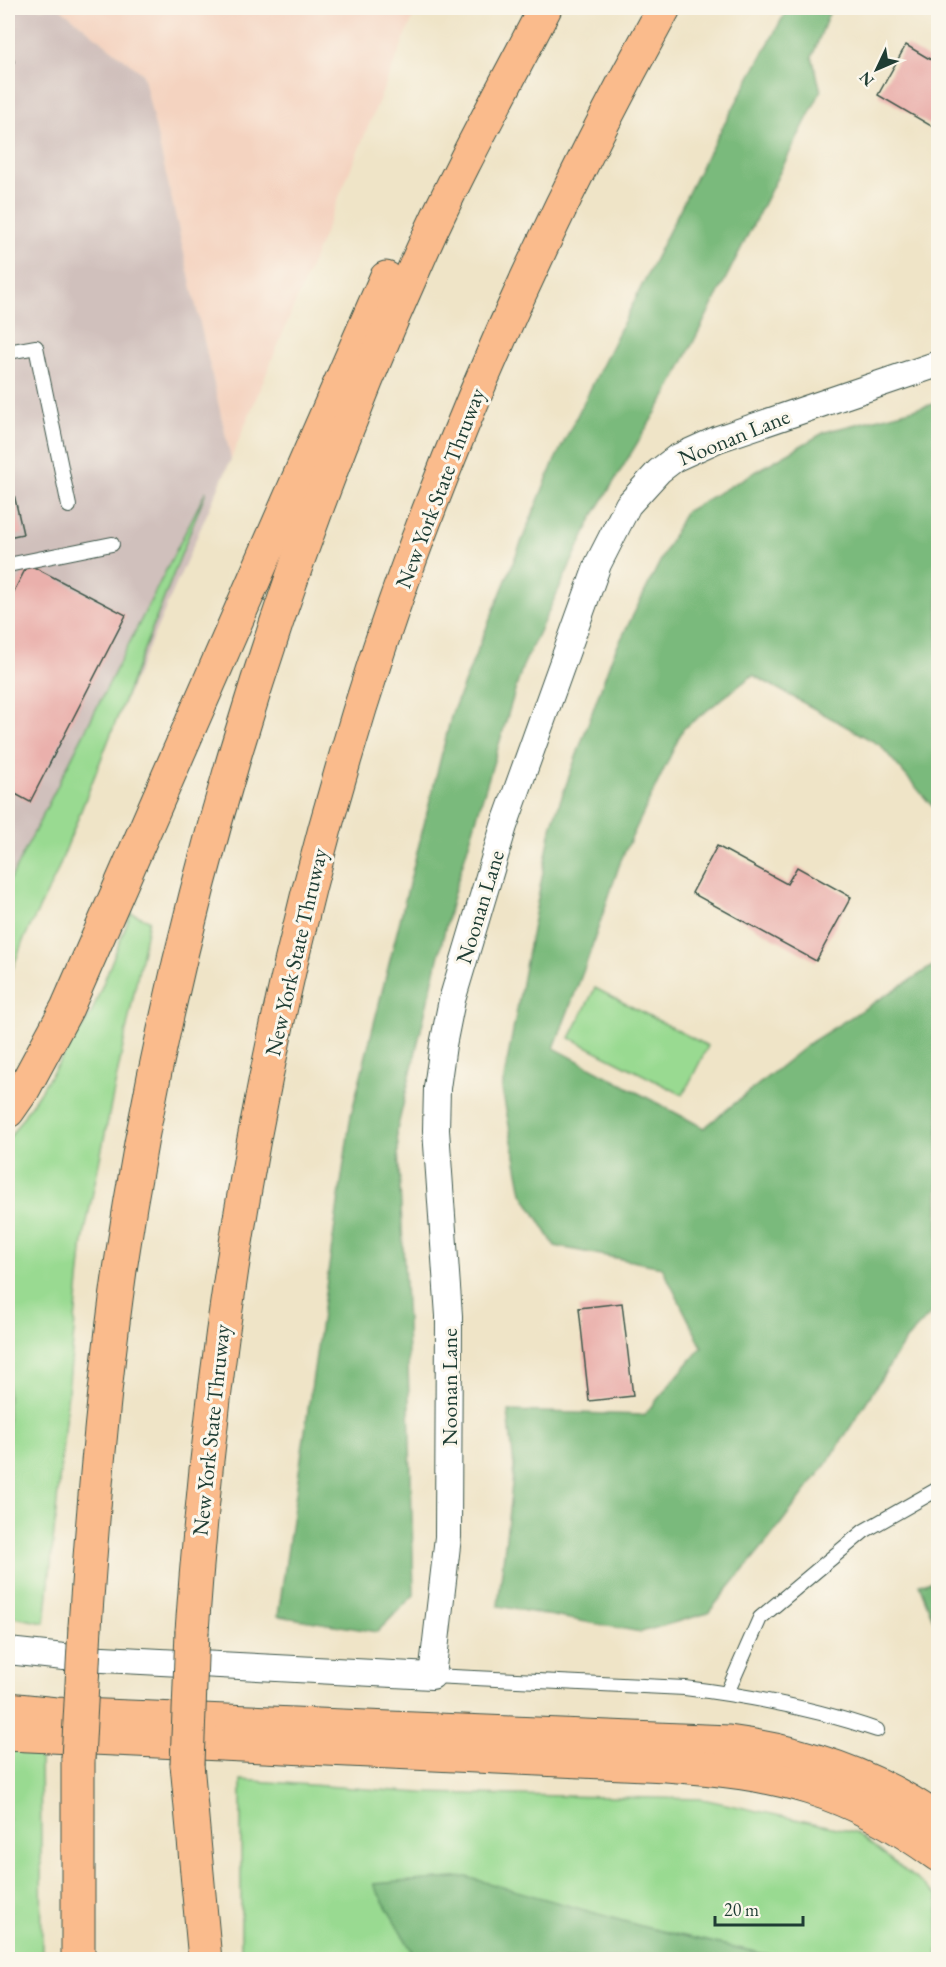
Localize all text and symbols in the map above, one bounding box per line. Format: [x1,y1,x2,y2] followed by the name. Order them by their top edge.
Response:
[847,39,907,99] north arrow
[854,67,879,91] text: N
[388,383,492,592] street label: New York State Thruway
[674,401,794,472] street label: Noonan Lane
[258,845,334,1059] street label: New York State Thruway
[449,846,511,967] street label: Noonan Lane
[185,1322,237,1537] street label: New York State Thruway
[435,1328,464,1446] street label: Noonan Lane
[715,1889,804,1927] scale bar
[724,1898,759,1921] text: 20 m

